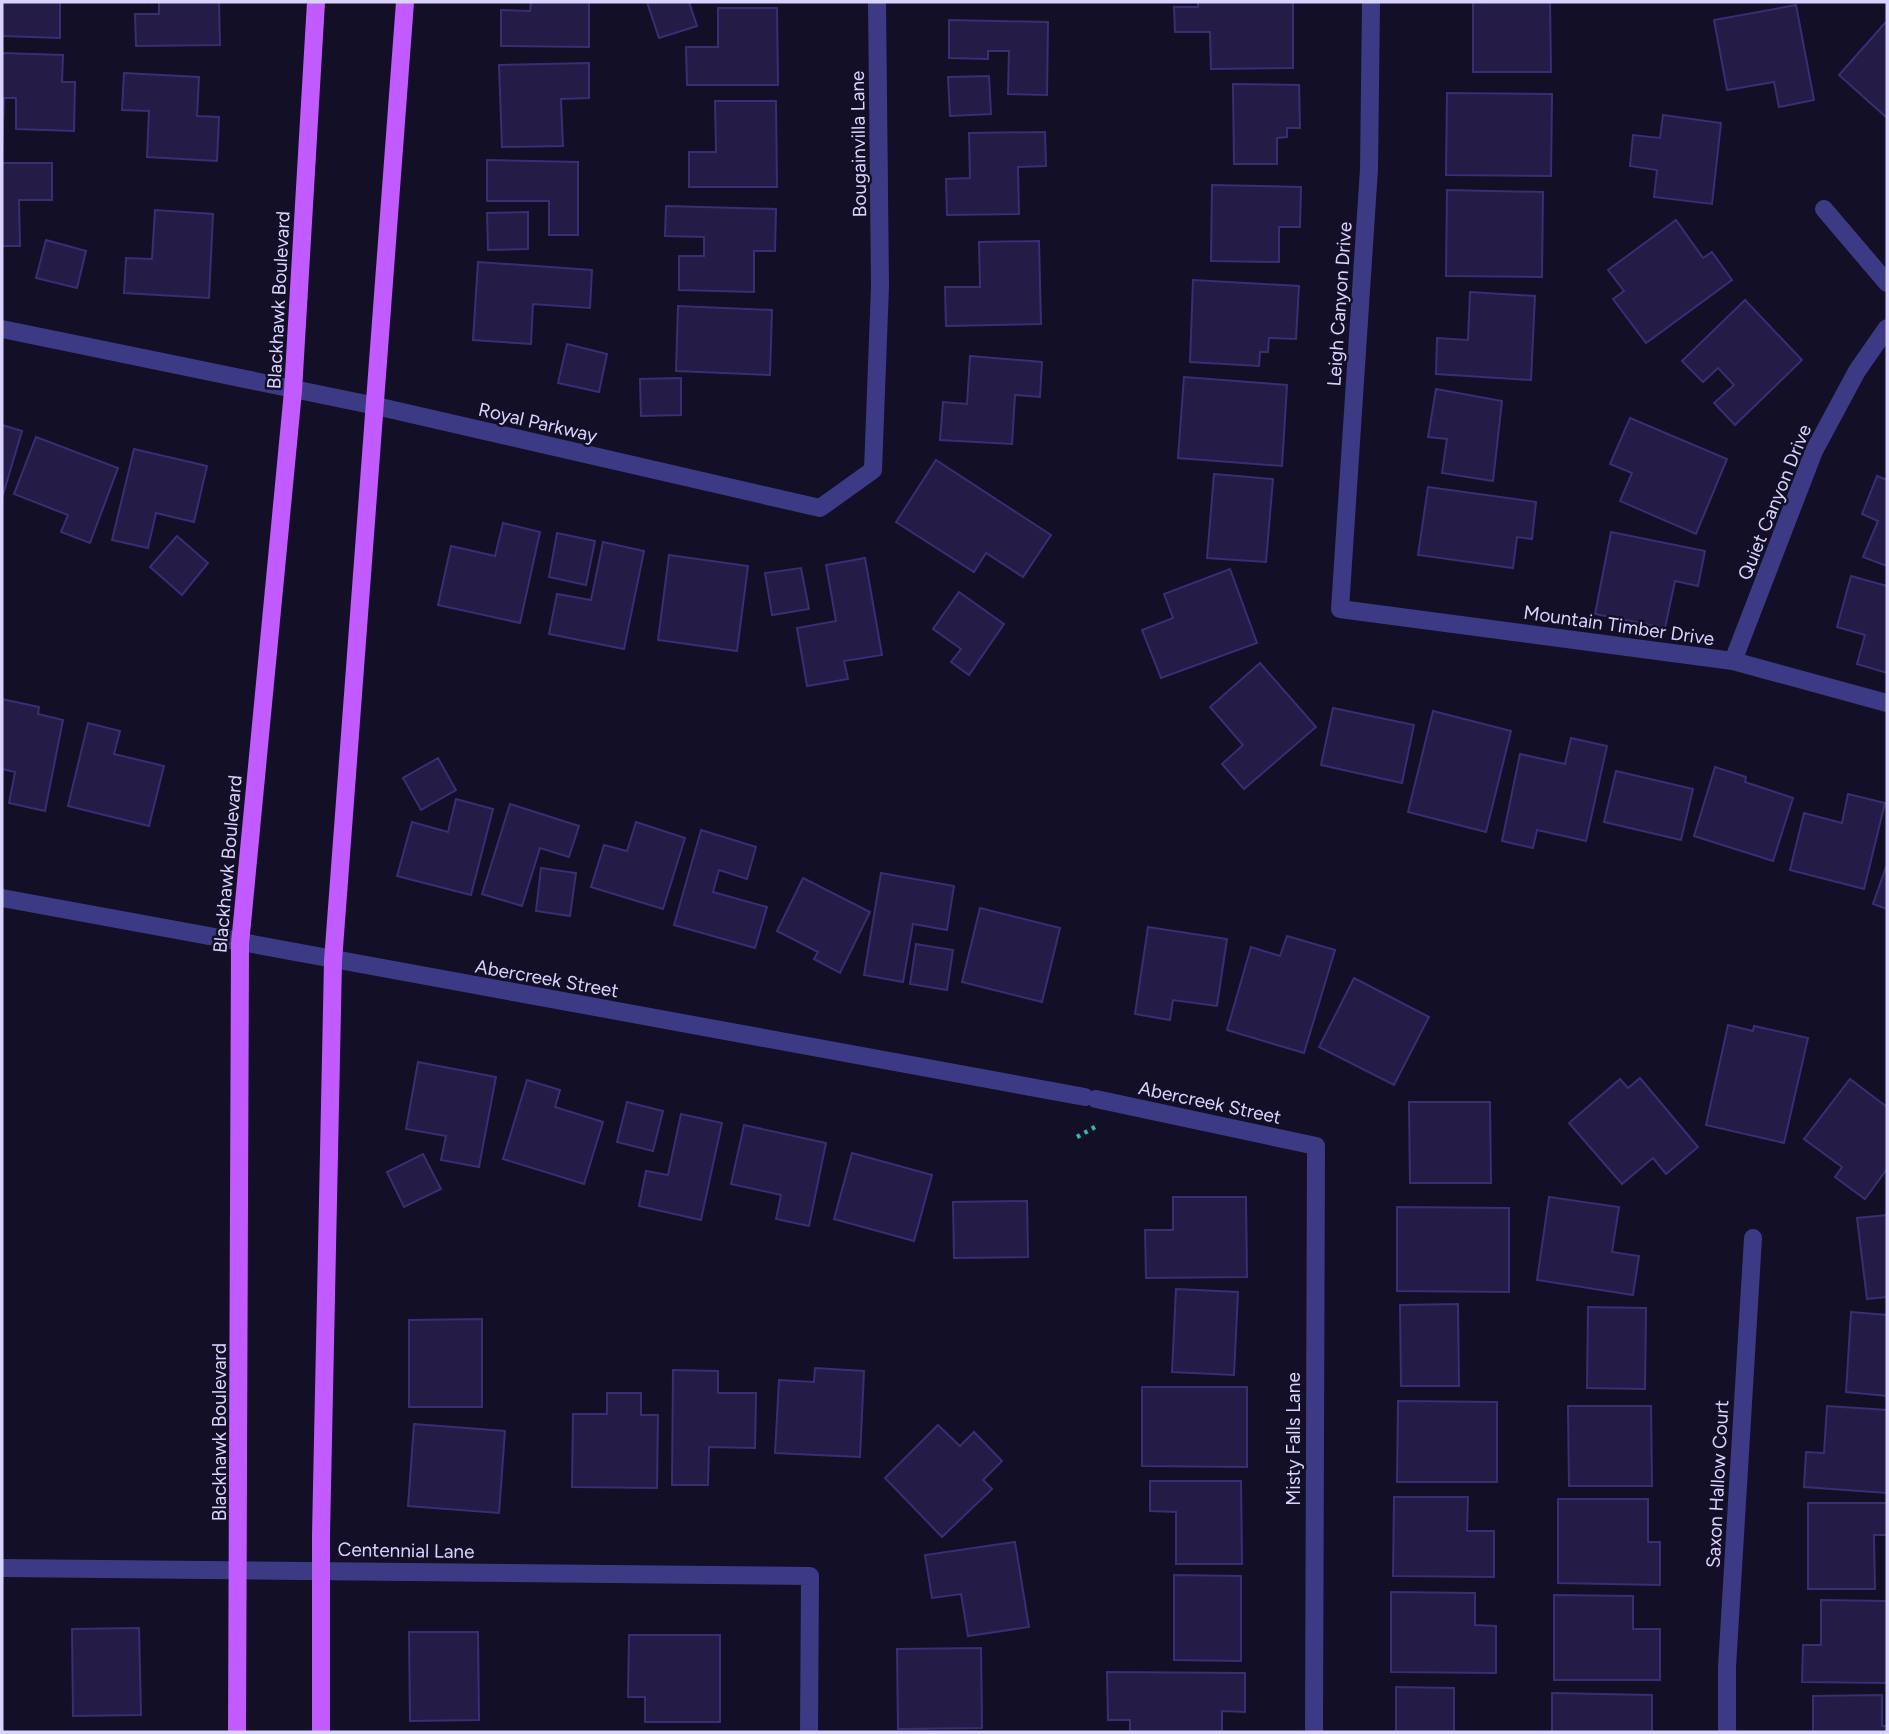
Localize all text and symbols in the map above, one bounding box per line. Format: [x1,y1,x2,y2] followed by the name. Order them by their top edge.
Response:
[846,71,871,217] street label: Bougainvilla Lane
[262,210,295,390] street label: Blackhawk Boulevard
[1322,221,1357,387] street label: Leigh Canyon Drive
[476,398,600,447] street label: Royal Parkway
[1733,421,1816,583] street label: Quiet Canyon Drive
[1522,601,1716,650] street label: Mountain Timber Drive
[208,774,247,954] street label: Blackhawk Boulevard
[473,955,620,1002] street label: Abercreek Street
[1136,1076,1283,1129] street label: Abercreek Street
[208,1343,231,1521] street label: Blackhawk Boulevard
[1282,1372,1305,1506] street label: Misty Falls Lane
[1702,1399,1733,1569] street label: Saxon Hallow Court
[337,1538,475,1563] street label: Centennial Lane

